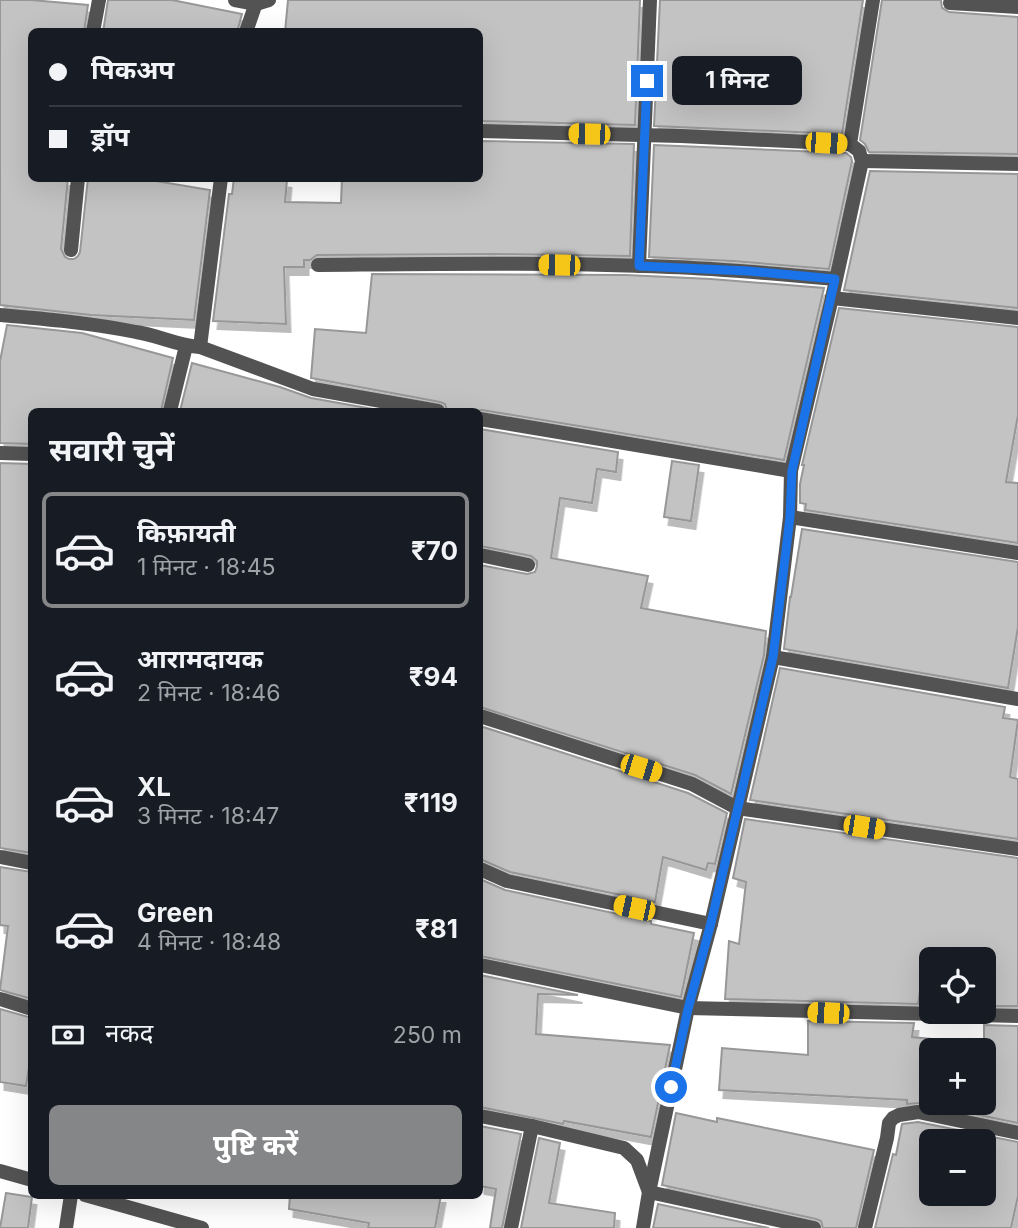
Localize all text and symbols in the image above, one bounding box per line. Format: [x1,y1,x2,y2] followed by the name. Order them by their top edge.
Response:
[91,54,174,85] text: पिकअप
[672,56,801,106] callout: 1 मिनट
[631,65,663,97] route end
[705,66,769,94] text: 1 मिनट
[91,121,129,152] text: ड्रॉप
[568,123,611,145] car
[805,131,848,155] car
[538,254,581,276] car
[49,430,174,469] text: सवारी चुनें
[137,517,236,548] text: किफ़ायती
[53,519,116,582] icon: car
[411,535,458,566] text: ₹70
[137,553,276,581] text: 1 मिनट · 18:45
[137,643,263,674] text: आरामदायक
[53,645,116,708] icon: car
[409,661,458,692] text: ₹94
[137,679,280,707] text: 2 मिनट · 18:46
[618,752,665,784] car
[53,771,116,834] icon: car
[137,771,171,802] text: XL
[404,787,458,818] text: ₹119
[137,802,279,830] text: 3 मिनट · 18:47
[842,813,887,841] car
[612,893,657,923] car
[53,897,116,960] icon: car
[137,897,214,928] text: Green
[415,913,458,944] text: ₹81
[137,928,281,956] text: 4 मिनट · 18:48
[919,947,996,1206] map controls
[919,947,996,1024] button: locate
[807,1002,850,1024] car
[49,1016,87,1054] icon: cash
[105,1017,153,1048] text: नकद
[393,1021,462,1049] text: 250 m
[919,1038,996,1115] button: +
[655,1071,687,1103] route start
[49,1105,462,1185] button: पुष्टि करें
[919,1129,996,1206] button: −

